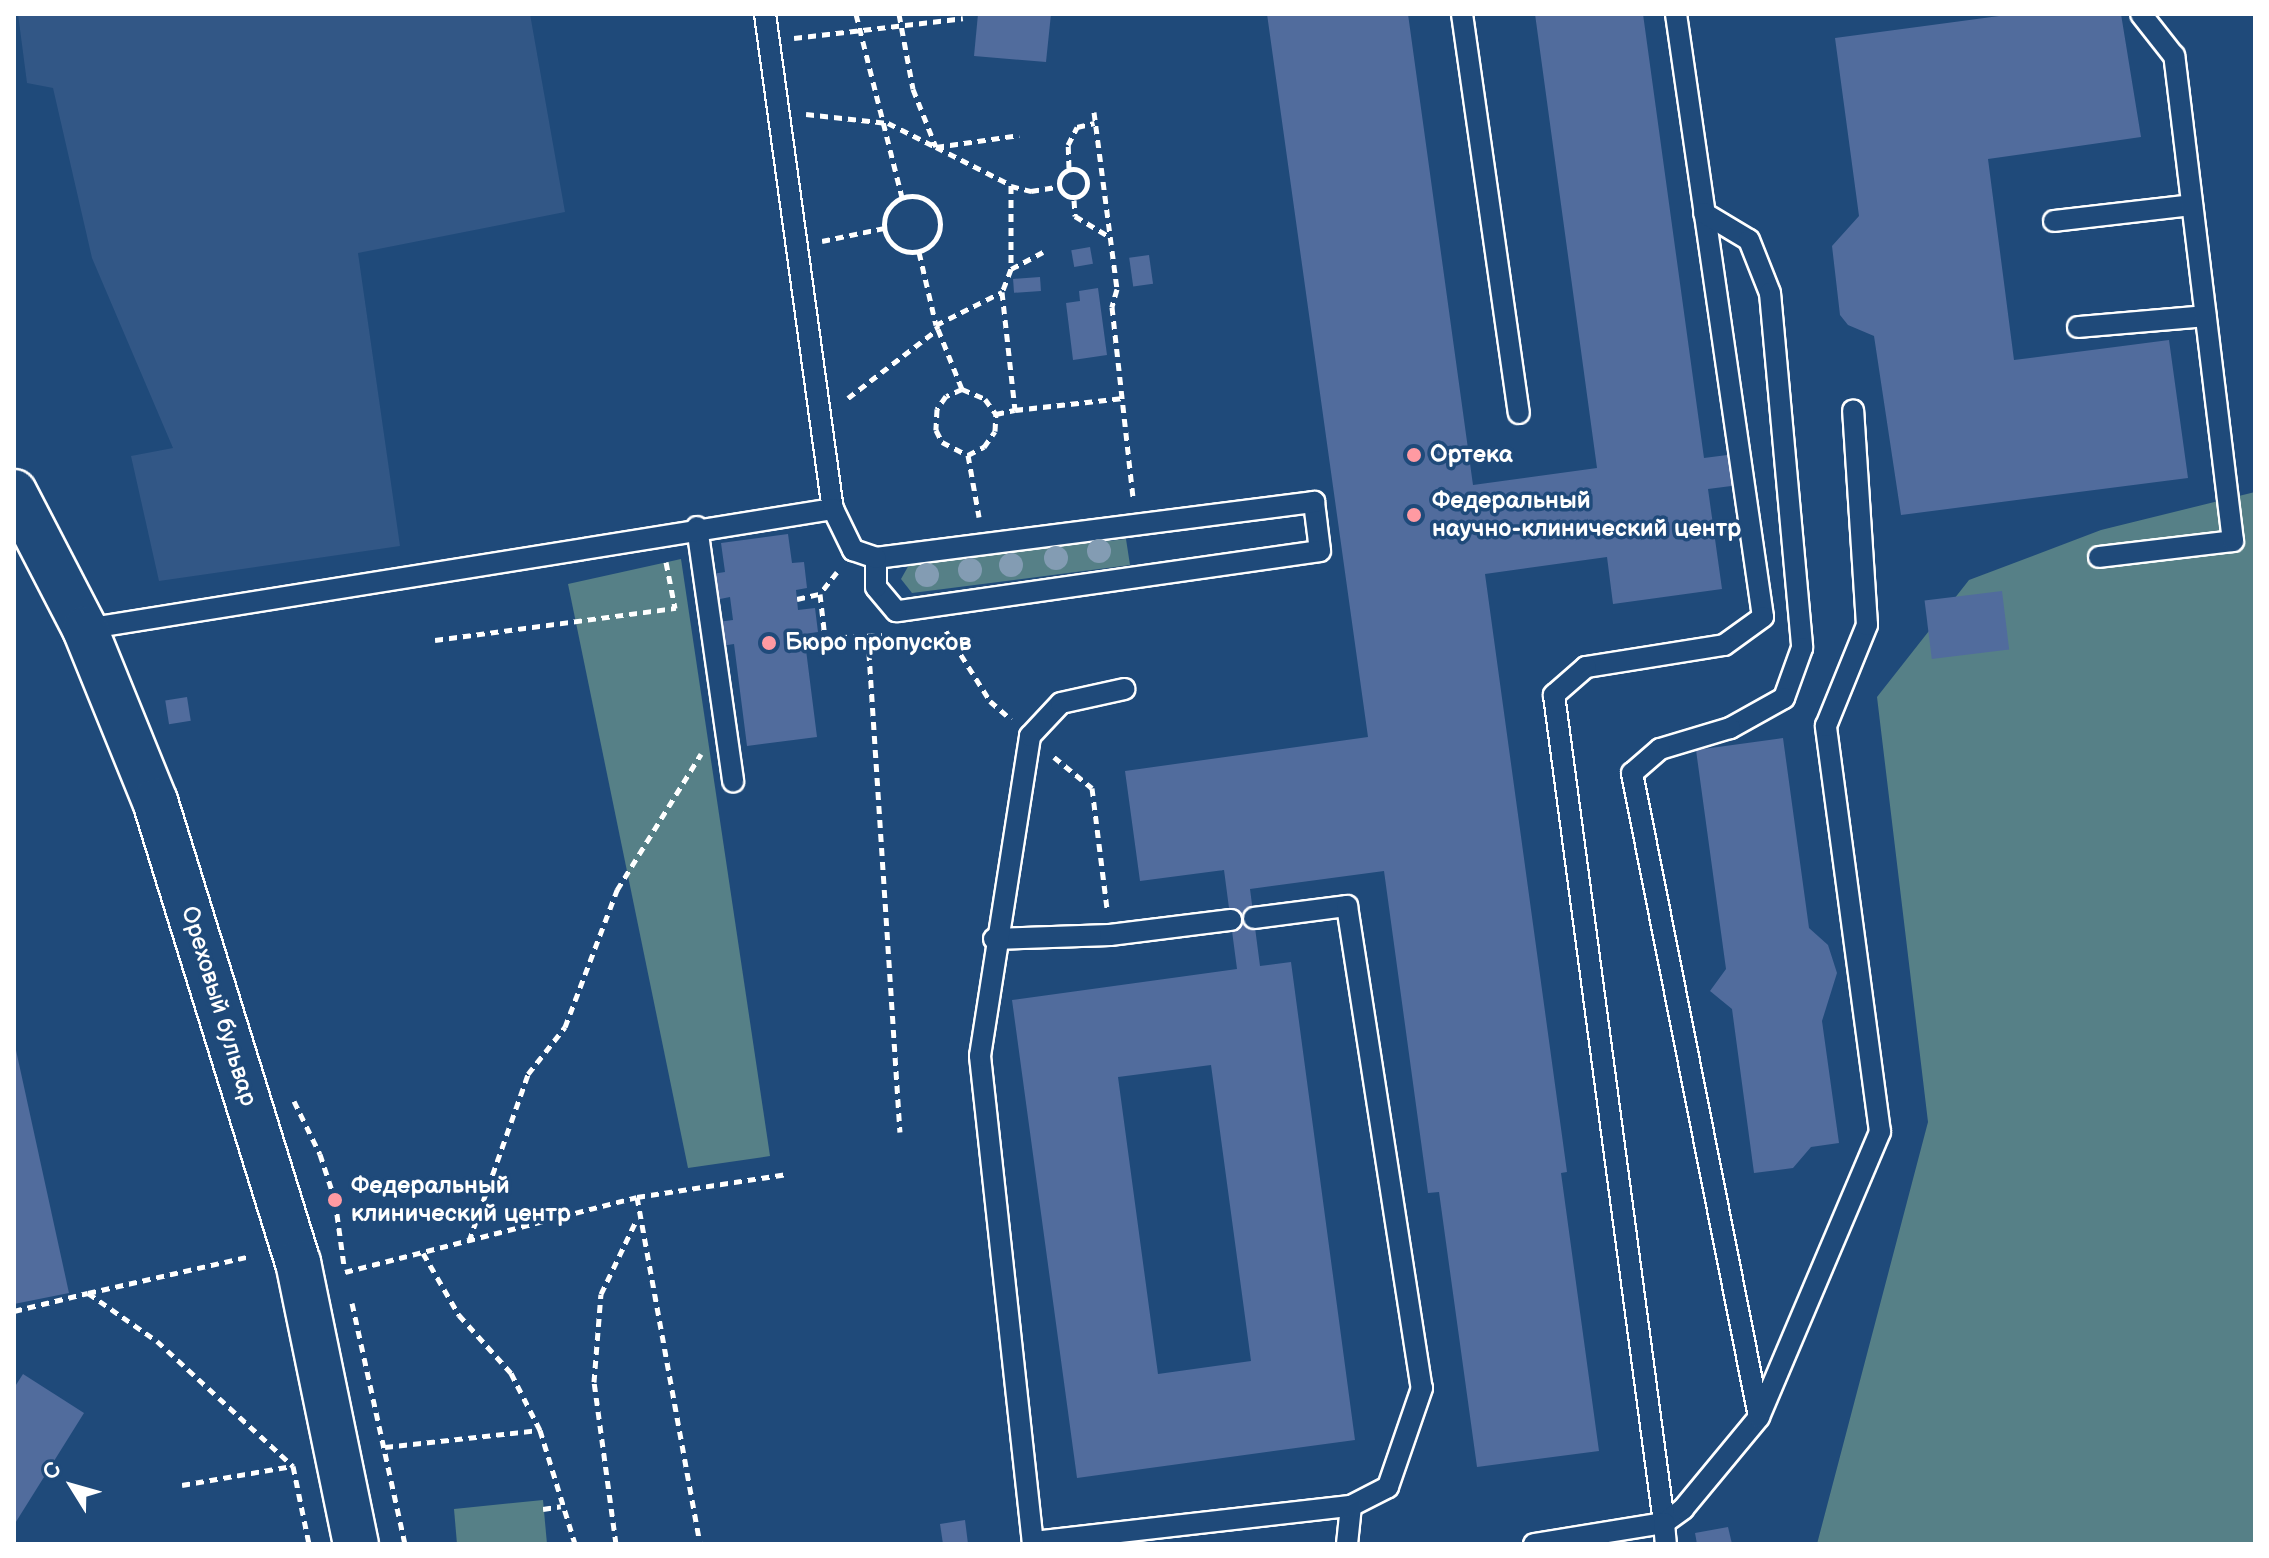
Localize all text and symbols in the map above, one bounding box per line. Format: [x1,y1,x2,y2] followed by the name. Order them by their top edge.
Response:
[1430,441,1513,469] place label: Ортека
[1405,446,1423,464] marker: Ортека
[1432,487,1741,543] place label: Федеральный научно-клинический центр
[1403,504,1425,526] marker: Федеральный научно-клинический центр
[785,629,972,657] place label: Бюро пропусков
[760,634,778,652] marker: Бюро пропусков
[175,903,263,1109] street label: Ореховый бульвар
[351,1172,571,1228] place label: Федеральный клинический центр
[326,1191,344,1209] marker: Федеральный клинический центр
[32,1446,112,1526] north arrow
[37,1457,68,1485] text: С

